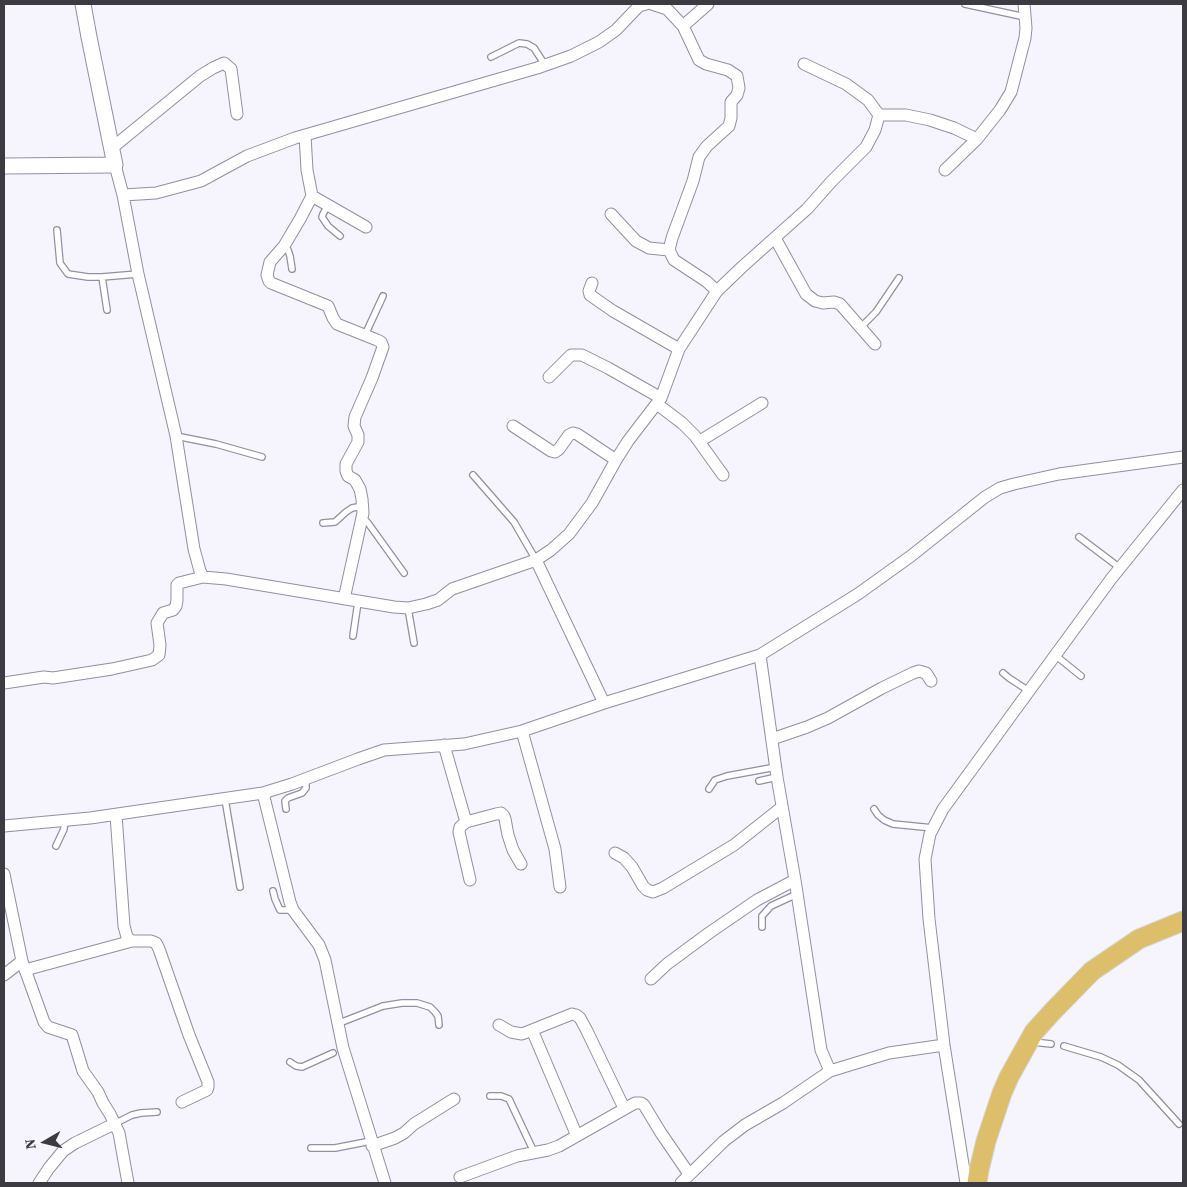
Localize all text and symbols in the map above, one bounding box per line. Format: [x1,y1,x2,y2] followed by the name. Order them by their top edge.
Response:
[20,1117,70,1167] north arrow
[20,1138,41,1151] text: N

